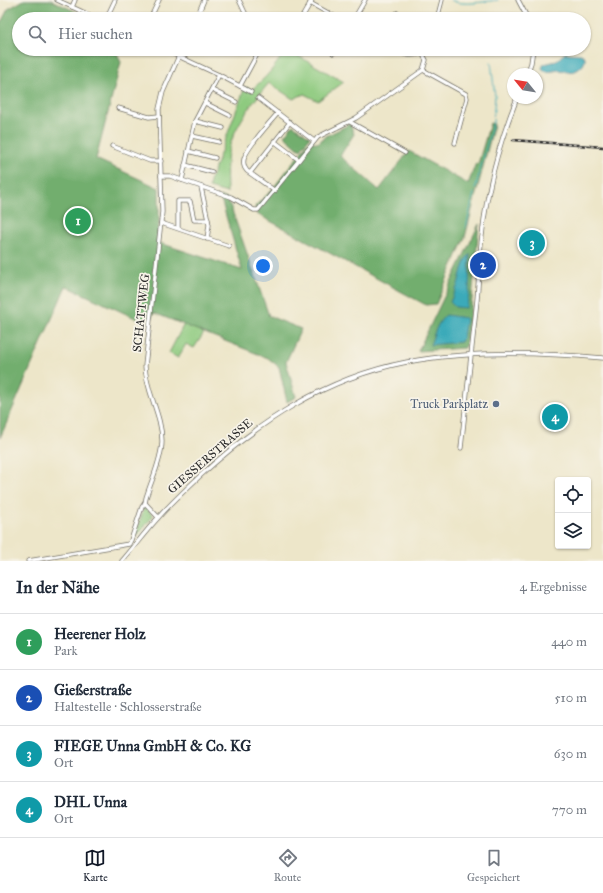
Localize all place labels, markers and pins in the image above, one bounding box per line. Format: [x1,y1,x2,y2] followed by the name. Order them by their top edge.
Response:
[65,206,91,236] pin: 1
[519,228,545,258] pin: 3
[470,250,496,280] pin: 2
[410,397,488,411] place label: Truck Parkplatz
[491,399,501,409] marker: Truck Parkplatz
[542,402,568,432] pin: 4

